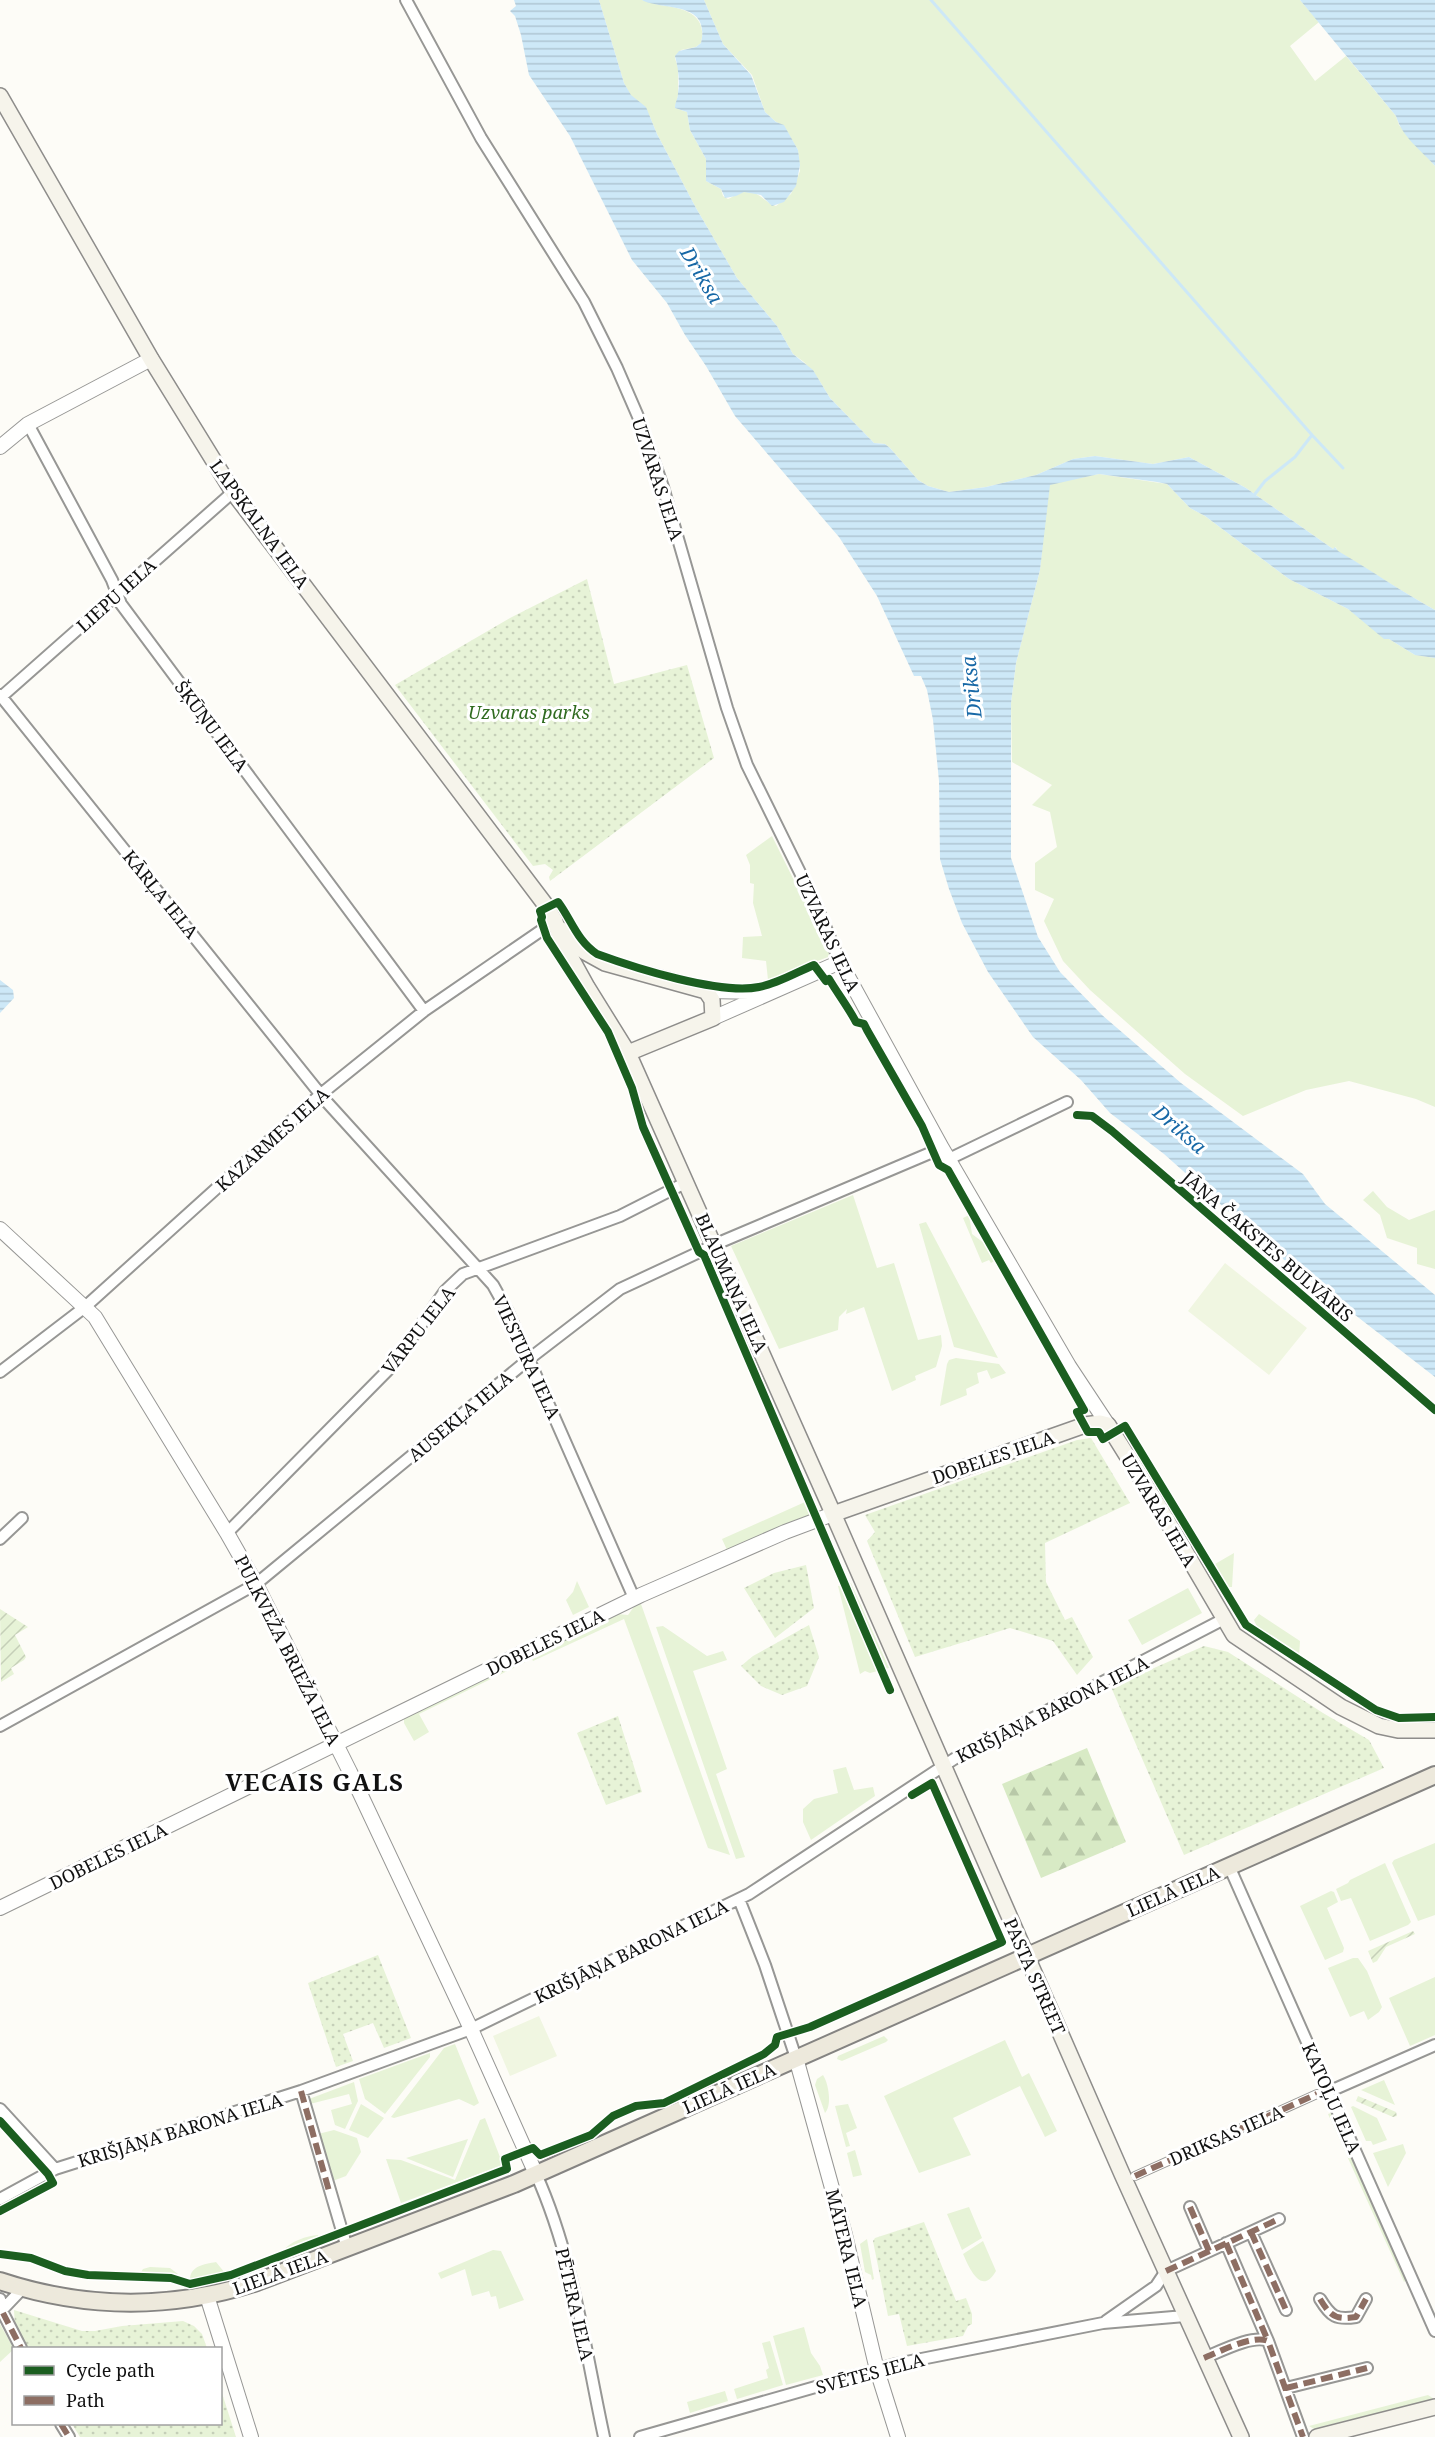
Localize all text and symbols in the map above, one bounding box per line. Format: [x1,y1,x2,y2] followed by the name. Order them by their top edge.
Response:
[674,241,730,309] water label: Driksa
[627,415,689,544] street label: UZVARAS IELA
[205,455,315,594] street label: LAPSKALNA IELA
[71,553,161,637] street label: LIEPU IELA
[954,654,988,720] water label: Driksa
[170,676,254,777] street label: ŠĶŪŅU IELA
[468,700,590,724] park label: Uzvaras parks
[118,845,204,944] street label: KĀRĻA IELA
[790,870,866,996] street label: UZVARAS IELA
[210,1081,334,1196] street label: KAZARMES IELA
[1147,1098,1213,1160] water label: Driksa
[1177,1164,1359,1327] street label: JĀŅA ČAKSTES BULVĀRIS
[690,1209,774,1357] street label: BLAUMAŅA IELA
[376,1281,460,1379] street label: VĀRPU IELA
[488,1291,566,1423] street label: VIESTURA IELA
[403,1365,517,1467] street label: AUSEKĻA IELA
[929,1425,1058,1489] street label: DOBELES IELA
[1116,1449,1202,1571] street label: UZVARAS IELA
[230,1551,347,1749] street label: PULKVEŽA BRIEŽA IELA
[482,1603,608,1681] street label: DOBELES IELA
[952,1650,1153,1768] street label: KRIŠJĀŅA BARONA IELA
[226,1765,404,1798] district label: VECAIS GALS
[45,1817,171,1895] street label: DOBELES IELA
[1123,1860,1224,1922] street label: LIELĀ IELA
[530,1893,732,2008] street label: KRIŠJĀŅA BARONA IELA
[999,1914,1071,2038] street label: PASTA STREET
[1297,2039,1367,2157] street label: KATOĻU IELA
[679,2057,780,2119] street label: LIELĀ IELA
[75,2087,286,2173] street label: KRIŠJĀŅA BARONA IELA
[1165,2099,1287,2171] street label: DRIKSAS IELA
[821,2186,873,2310] street label: MĀTERA IELA
[229,2244,331,2300] street label: LIELĀ IELA
[550,2245,600,2363] street label: PĒTERA IELA
[12,2347,222,2425] legend
[813,2347,927,2399] street label: SVĒTES IELA
[66,2358,155,2382] text: Cycle path
[66,2388,105,2412] text: Path

